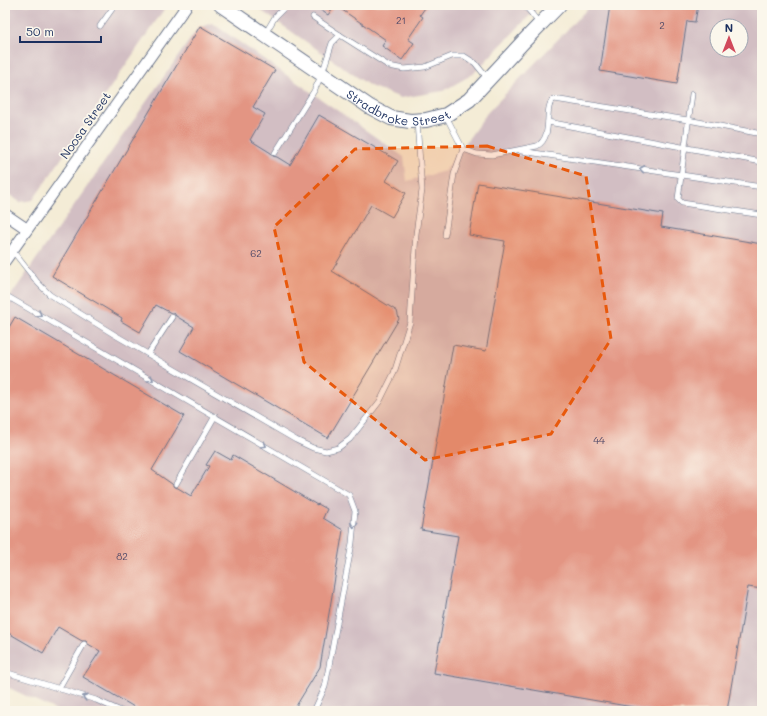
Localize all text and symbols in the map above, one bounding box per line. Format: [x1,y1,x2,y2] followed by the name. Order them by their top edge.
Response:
[396,13,406,27] house number: 21
[20,18,101,44] scale bar
[659,18,665,32] house number: 2
[709,18,749,58] north arrow
[725,20,733,35] text: N
[26,23,54,39] text: 50 m
[344,85,454,129] street label: Stradbroke Street
[56,88,114,162] street label: Noosa Street
[639,165,645,174] one-way arrow
[250,246,262,260] house number: 62
[35,310,42,317] one-way arrow
[147,375,154,382] one-way arrow
[593,433,605,447] house number: 44
[260,440,267,447] one-way arrow
[349,522,358,528] one-way arrow
[116,549,128,563] house number: 82
[82,693,88,701] one-way arrow

